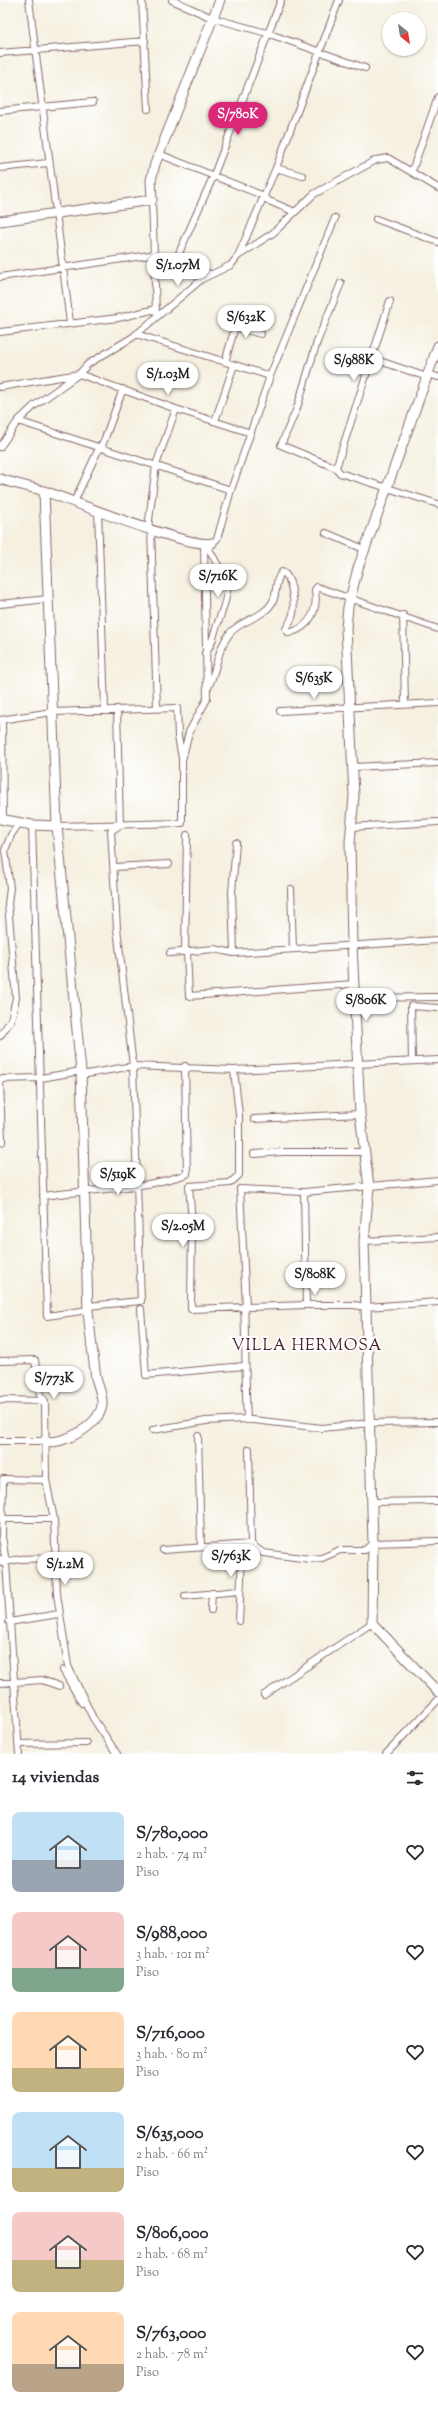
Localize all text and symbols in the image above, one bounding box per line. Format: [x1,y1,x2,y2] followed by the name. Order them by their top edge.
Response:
[382,12,426,56] north arrow
[382,12,426,56] map controls
[205,102,271,136] pin: S/780K
[217,106,259,124] text: S/780K
[141,253,215,287] pin: S/1.07M
[156,257,200,275] text: S/1.07M
[213,305,279,339] pin: S/632K
[226,309,266,327] text: S/632K
[321,348,387,382] pin: S/988K
[334,352,374,370] text: S/988K
[131,362,205,396] pin: S/1.03M
[146,366,190,384] text: S/1.03M
[185,564,251,598] pin: S/716K
[199,568,237,586] text: S/716K
[281,666,347,700] pin: S/635K
[295,670,333,688] text: S/635K
[333,988,399,1022] pin: S/806K
[345,992,387,1010] text: S/806K
[85,1162,151,1196] pin: S/519K
[100,1166,136,1184] text: S/519K
[146,1214,220,1248] pin: S/2.05M
[161,1218,205,1236] text: S/2.05M
[282,1262,348,1296] pin: S/808K
[294,1266,336,1284] text: S/808K
[232,1335,382,1358] district label: VILLA HERMOSA
[21,1366,87,1400] pin: S/773K
[34,1370,74,1388] text: S/773K
[198,1544,264,1578] pin: S/763K
[211,1548,251,1566] text: S/763K
[32,1552,98,1586] pin: S/1.2M
[46,1556,84,1574] text: S/1.2M
[12,1766,99,1790] text: 14 viviendas
[404,1767,426,1789] icon: filters
[136,1822,208,1846] text: S/780,000
[44,1828,92,1876] icon: home
[404,1841,426,1863] icon: heart
[136,1846,207,1864] text: 2 hab. · 74 m²
[136,1864,159,1882] text: Piso
[136,1922,207,1946] text: S/988,000
[44,1928,92,1976] icon: home
[404,1941,426,1963] icon: heart
[136,1946,210,1964] text: 3 hab. · 101 m²
[136,1964,159,1982] text: Piso
[136,2022,205,2046] text: S/716,000
[44,2028,92,2076] icon: home
[404,2041,426,2063] icon: heart
[136,2046,208,2064] text: 3 hab. · 80 m²
[136,2064,159,2082] text: Piso
[136,2122,204,2146] text: S/635,000
[44,2128,92,2176] icon: home
[404,2141,426,2163] icon: heart
[136,2146,208,2164] text: 2 hab. · 66 m²
[136,2164,159,2182] text: Piso
[136,2222,208,2246] text: S/806,000
[44,2228,92,2276] icon: home
[404,2241,426,2263] icon: heart
[136,2246,208,2264] text: 2 hab. · 68 m²
[136,2264,159,2282] text: Piso
[136,2322,206,2346] text: S/763,000
[44,2328,92,2376] icon: home
[404,2341,426,2363] icon: heart
[136,2346,208,2364] text: 2 hab. · 78 m²
[136,2364,159,2382] text: Piso

